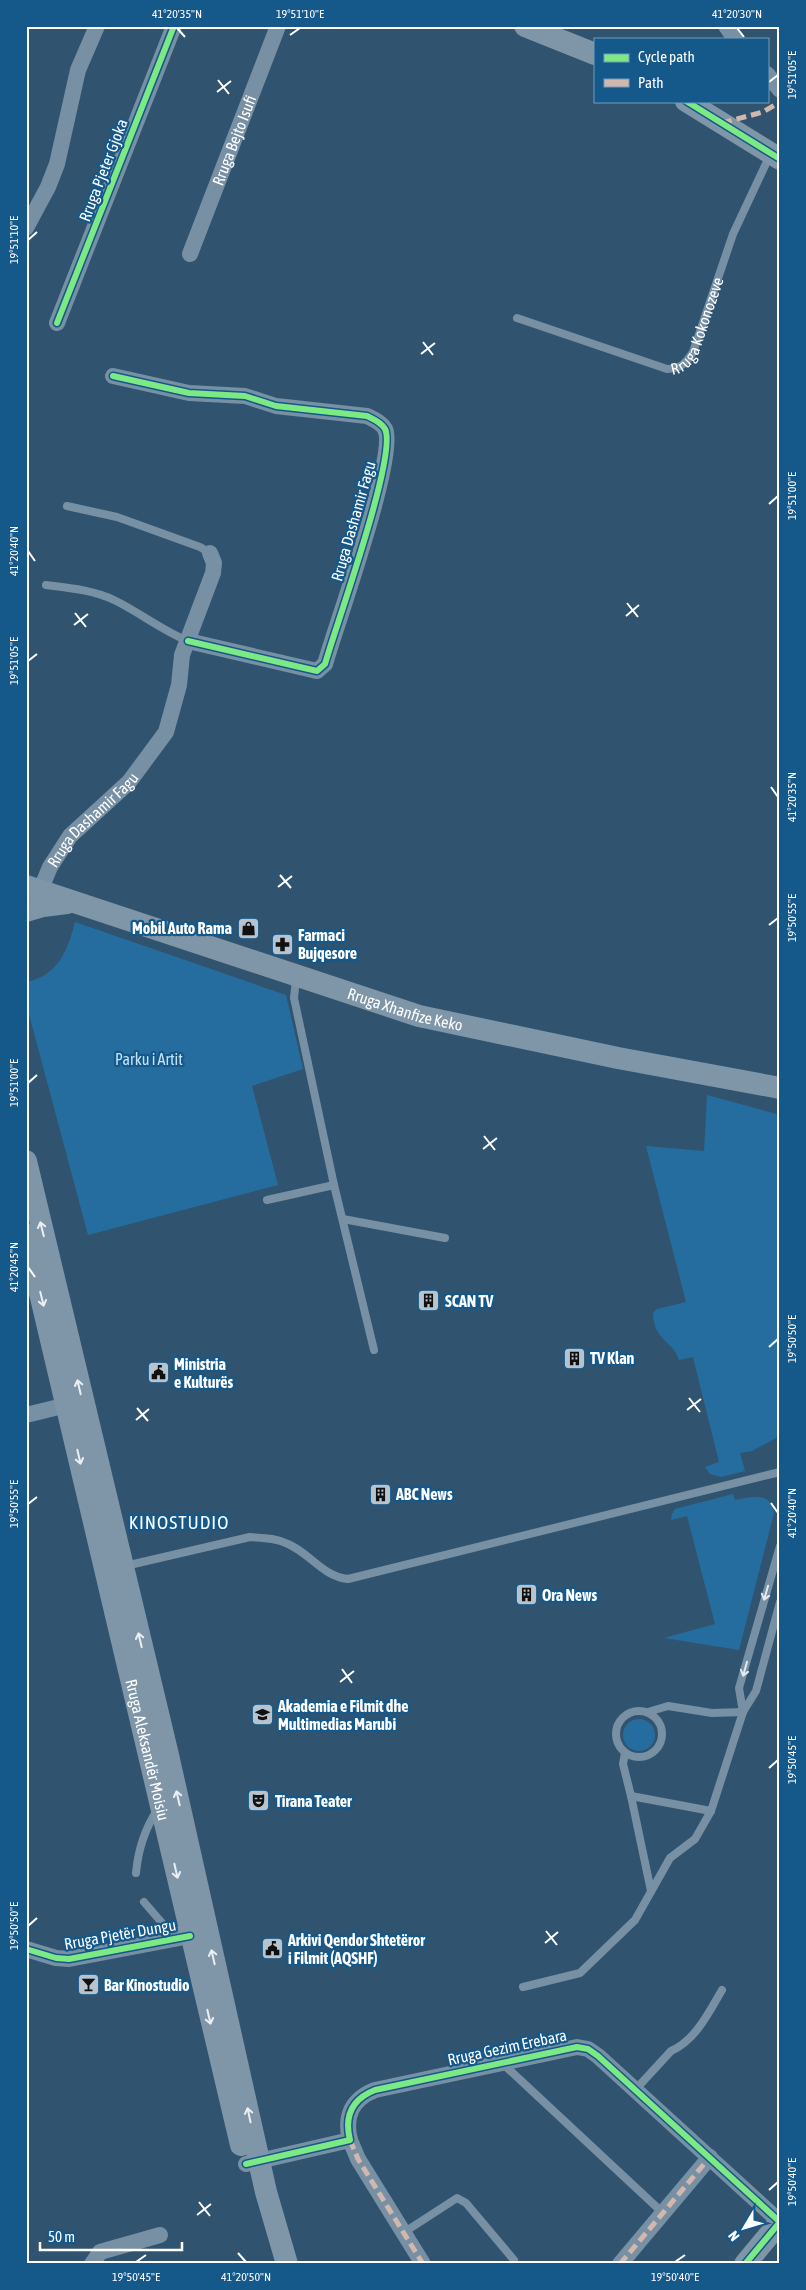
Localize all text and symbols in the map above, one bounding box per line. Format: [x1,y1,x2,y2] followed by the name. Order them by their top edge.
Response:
[152,7,202,21] text: 41°20'35"N
[276,7,324,21] text: 19°51'10"E
[712,7,762,21] text: 41°20'30"N
[594,38,768,102] legend
[638,48,695,65] text: Cycle path
[785,51,799,99] text: 19°51'05"E
[638,74,664,91] text: Path
[208,93,259,188] street label: Rruga Bejto Isufi
[75,116,132,224] street label: Rruga Pjeter Gjoka
[7,216,21,264] text: 19°51'10"E
[669,275,727,378] street label: Rruga Kokonozeve
[327,459,380,583] street label: Rruga Dashamir Fagu
[785,472,799,520] text: 19°51'00"E
[7,526,21,576] text: 41°20'40"N
[7,637,21,685] text: 19°51'05"E
[43,769,142,870] street label: Rruga Dashamir Fagu
[785,772,799,822] text: 41°20'35"N
[785,894,799,942] text: 19°50'55"E
[236,916,260,940] shop icon: Mobil Auto Rama
[132,919,232,937] place label: Mobil Auto Rama
[298,926,357,962] place label: Farmaci Bujqesore
[270,932,294,956] pharmacy icon: Farmaci Bujqesore
[345,984,465,1034] street label: Rruga Xhanfize Keko
[115,1050,183,1068] park label: Parku i Artit
[7,1059,21,1107] text: 19°51'00"E
[37,1221,46,1237] one-way arrow
[7,1242,21,1292] text: 41°20'45"N
[417,1289,441,1313] building icon: SCAN TV
[38,1290,47,1306] one-way arrow
[445,1292,493,1310] place label: SCAN TV
[785,1315,799,1363] text: 19°50'50"E
[562,1346,586,1370] building icon: TV Klan
[590,1349,635,1367] place label: TV Klan
[174,1355,233,1391] place label: Ministria e Kulturës
[146,1361,170,1385] public building icon: Ministria e Kulturës
[74,1380,83,1396] one-way arrow
[75,1448,84,1464] one-way arrow
[7,1480,21,1528] text: 19°50'55"E
[368,1482,392,1506] building icon: ABC News
[395,1485,453,1503] place label: ABC News
[785,1488,799,1538] text: 41°20'40"N
[129,1511,229,1533] district label: KINOSTUDIO
[514,1583,538,1607] building icon: Ora News
[761,1585,771,1601] one-way arrow
[542,1586,597,1604] place label: Ora News
[134,1632,144,1648] one-way arrow
[739,1661,749,1677] one-way arrow
[122,1677,173,1822] street label: Rruga Aleksandër Moisiu
[277,1697,408,1733] place label: Akademia e Filmit dhe Multimedias Marubi
[250,1703,274,1727] school or university icon: Akademia e Filmit dhe Multimedias Marubi
[785,1736,799,1784] text: 19°50'45"E
[247,1789,271,1813] theatre icon: Tirana Teater
[173,1790,182,1806] one-way arrow
[275,1792,352,1810] place label: Tirana Teater
[172,1862,181,1878] one-way arrow
[7,1902,21,1950] text: 19°50'50"E
[63,1915,177,1954] street label: Rruga Pjetër Dungu
[287,1931,425,1967] place label: Arkivi Qendor Shtetëror i Filmit (AQSHF)
[260,1937,284,1961] public building icon: Arkivi Qendor Shtetëror i Filmit (AQSHF)
[208,1949,217,1965] one-way arrow
[76,1973,100,1997] bar icon: Bar Kinostudio
[104,1976,190,1994] place label: Bar Kinostudio
[205,2009,215,2025] one-way arrow
[446,2026,568,2069] street label: Rruga Gezim Erebara
[244,2107,253,2123] one-way arrow
[785,2158,799,2206] text: 19°50'40"E
[718,2202,768,2252] north arrow
[40,2220,182,2252] scale bar
[48,2228,75,2245] text: 50 m
[725,2228,743,2244] text: N
[112,2270,160,2284] text: 19°50'45"E
[221,2270,271,2284] text: 41°20'50"N
[651,2270,699,2284] text: 19°50'40"E

